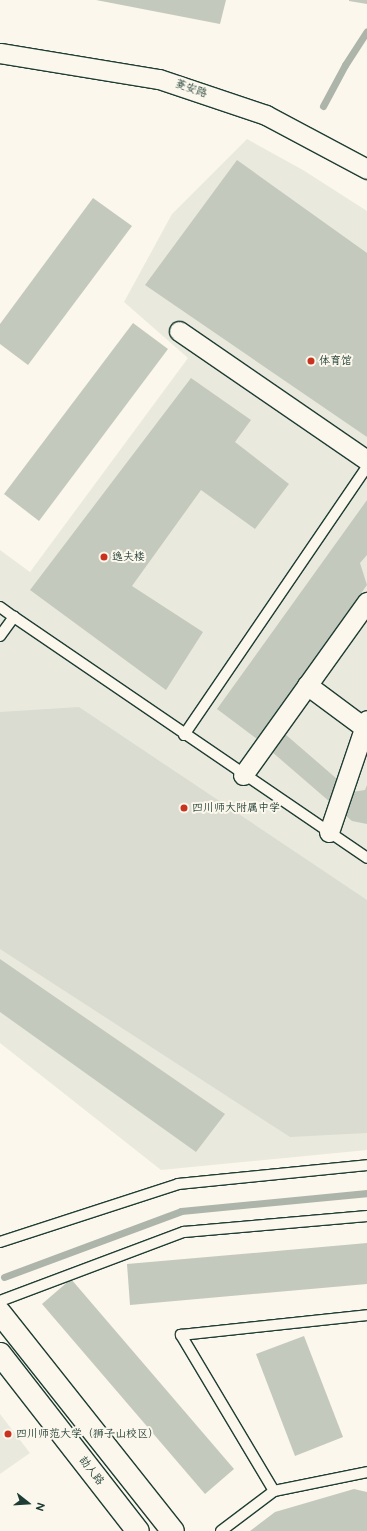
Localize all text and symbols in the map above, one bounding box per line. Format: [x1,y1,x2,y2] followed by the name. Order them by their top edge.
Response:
[173,77,209,101] street label: 菱安路
[319,354,352,368] place label: 体育馆
[306,356,316,366] marker: 体育馆
[112,550,145,564] place label: 逸夫楼
[99,552,109,562] marker: 逸夫楼
[192,801,280,815] place label: 四川师大附属中学
[179,803,189,813] marker: 四川师大附属中学
[16,1427,159,1441] place label: 四川师范大学（狮子山校区）
[3,1429,13,1439] marker: 四川师范大学（狮子山校区）
[76,1454,106,1488] street label: 劼人路
[8,1483,48,1523] north arrow
[33,1501,47,1512] text: N

